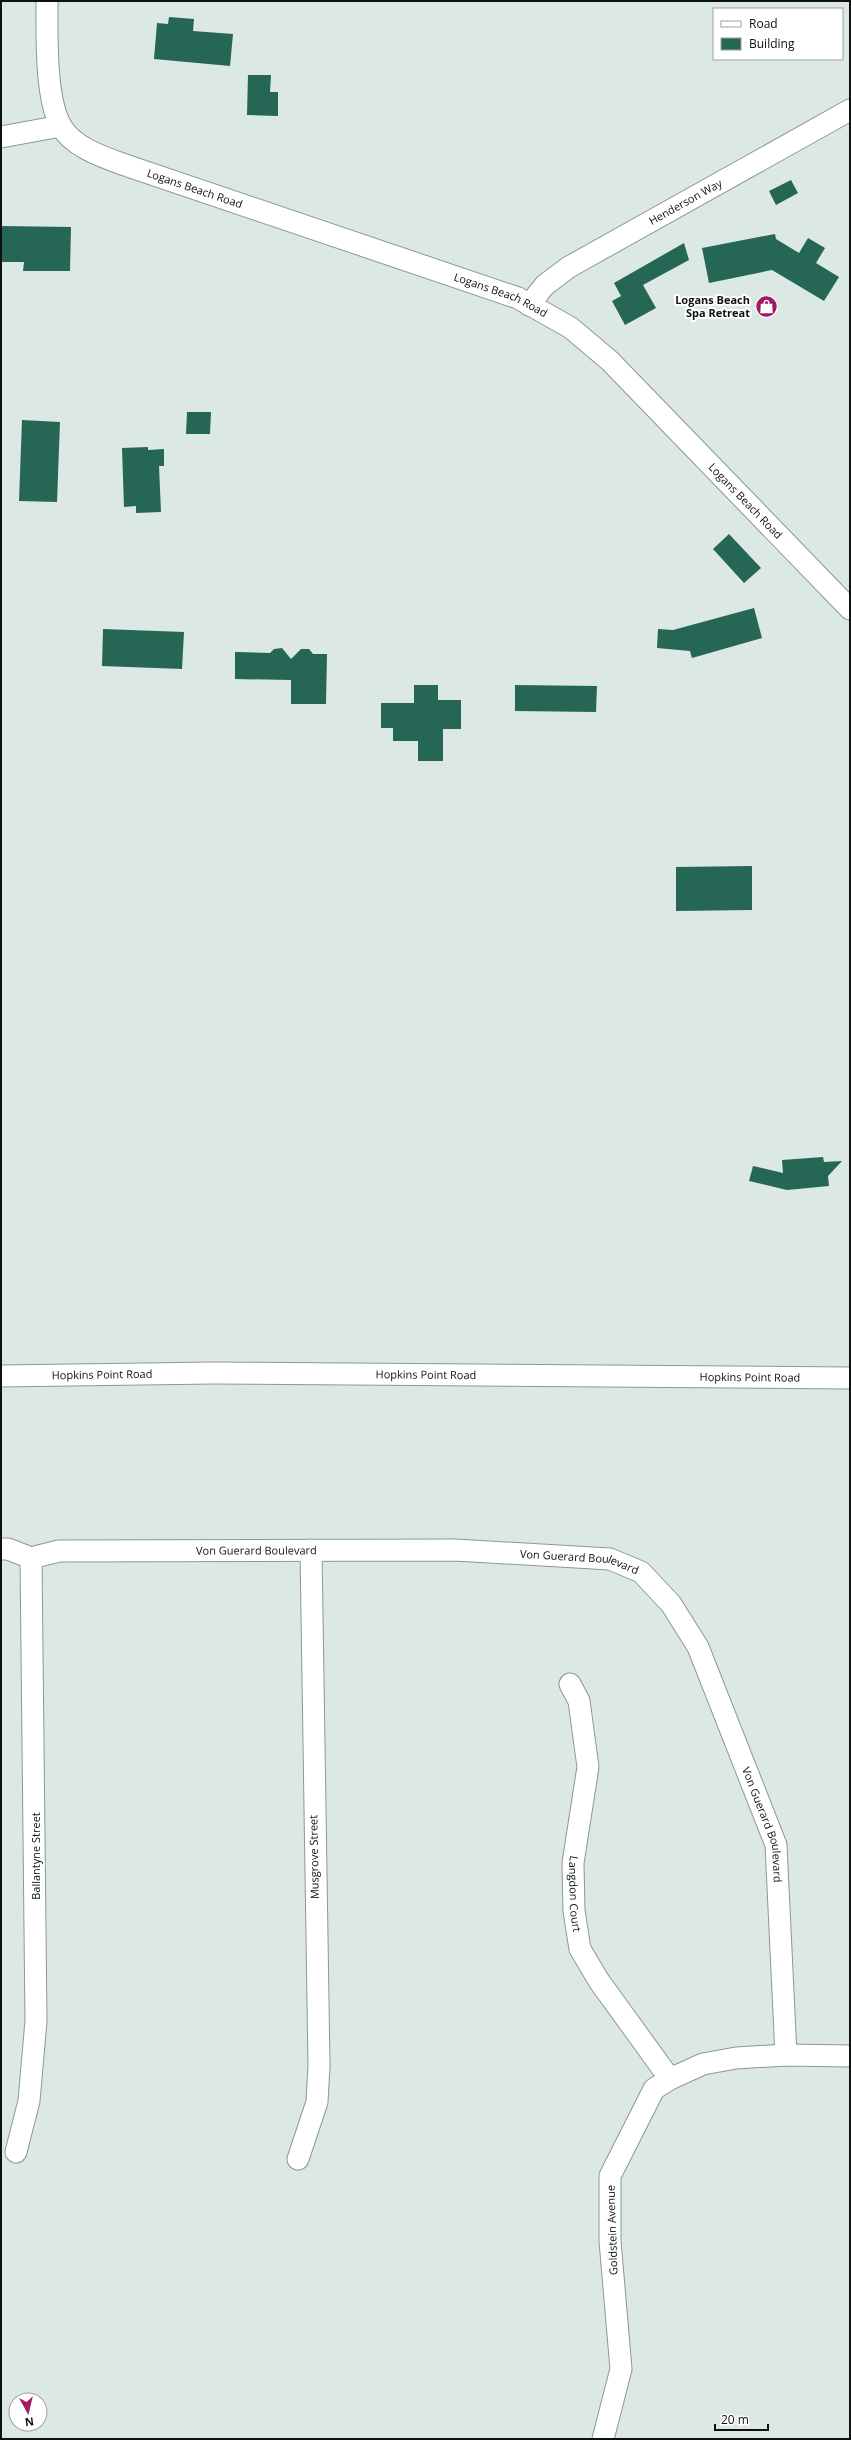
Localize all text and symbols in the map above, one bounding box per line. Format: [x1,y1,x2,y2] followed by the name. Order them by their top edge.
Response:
[713,8,843,60] legend
[749,15,778,32] text: Road
[749,35,795,52] text: Building
[145,165,245,211] street label: Logans Beach Road
[646,175,725,228] street label: Henderson Way
[452,269,550,320] street label: Logans Beach Road
[675,292,750,320] place label: Logans Beach Spa Retreat
[753,293,779,319] shop icon: Logans Beach Spa Retreat
[706,459,786,542] street label: Logans Beach Road
[52,1366,152,1382] street label: Hopkins Point Road
[376,1366,476,1382] street label: Hopkins Point Road
[700,1369,800,1385] street label: Hopkins Point Road
[196,1542,317,1558] street label: Von Guerard Boulevard
[520,1546,641,1577] street label: Von Guerard Boulevard
[739,1765,786,1883] street label: Von Guerard Boulevard
[28,1812,43,1900] street label: Ballantyne Street
[305,1815,322,1899] street label: Musgrove Street
[566,1855,585,1933] street label: Langdon Court
[602,2185,621,2275] street label: Goldstein Avenue
[8,2392,48,2432] north arrow
[715,2406,768,2432] scale bar
[721,2411,749,2428] text: 20 m
[24,2414,35,2430] text: N

